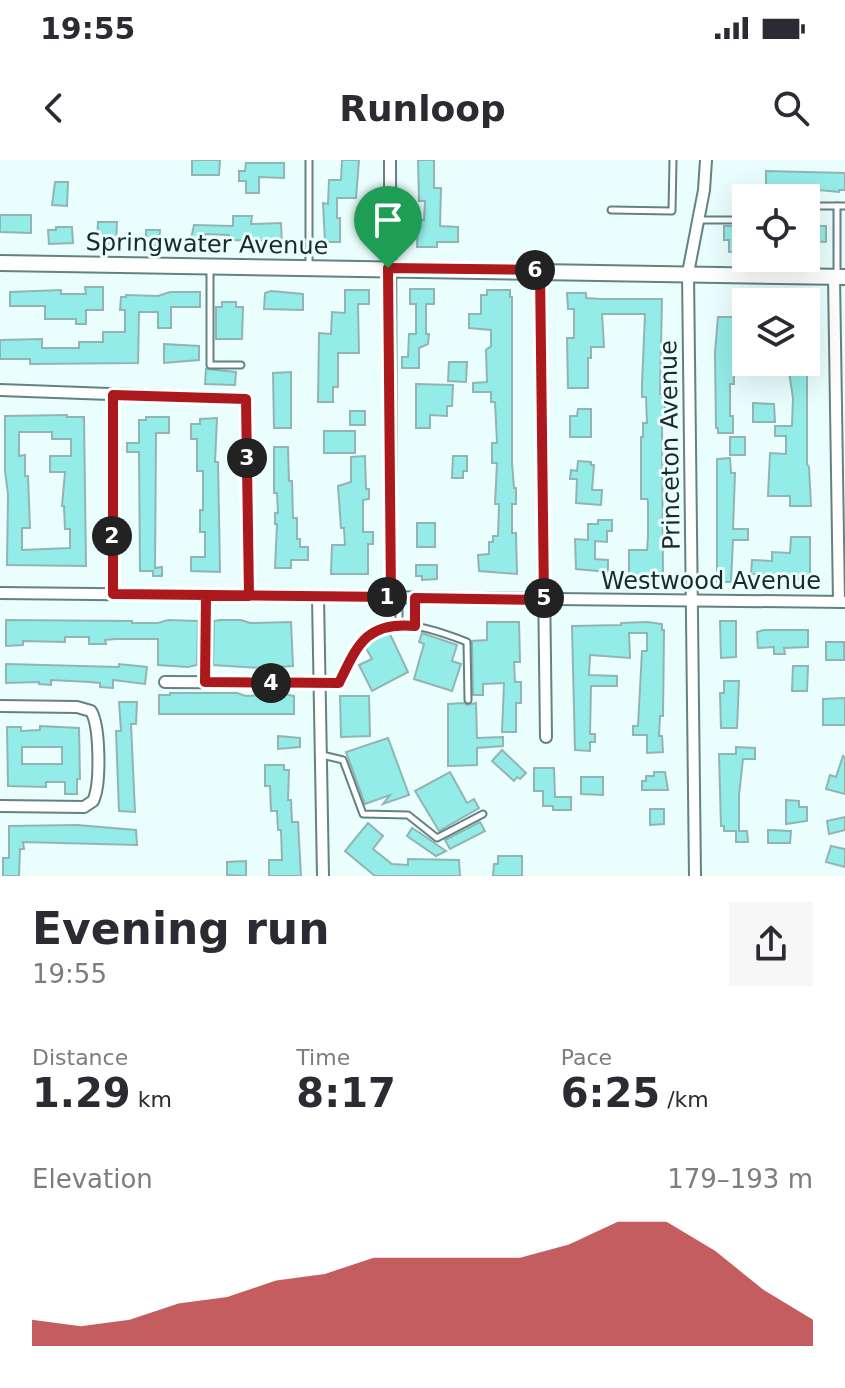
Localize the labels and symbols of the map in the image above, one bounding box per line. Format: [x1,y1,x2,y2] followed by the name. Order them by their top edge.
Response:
[354,186,422,268] pin
[85,228,329,260] street label: Springwater Avenue
[515,250,555,290] pin: 6
[654,340,686,550] street label: Princeton Avenue
[227,438,267,478] pin: 3
[92,516,132,556] pin: 2
[601,567,821,595] street label: Westwood Avenue
[367,577,407,617] pin: 1
[524,578,564,618] pin: 5
[251,663,291,703] pin: 4

